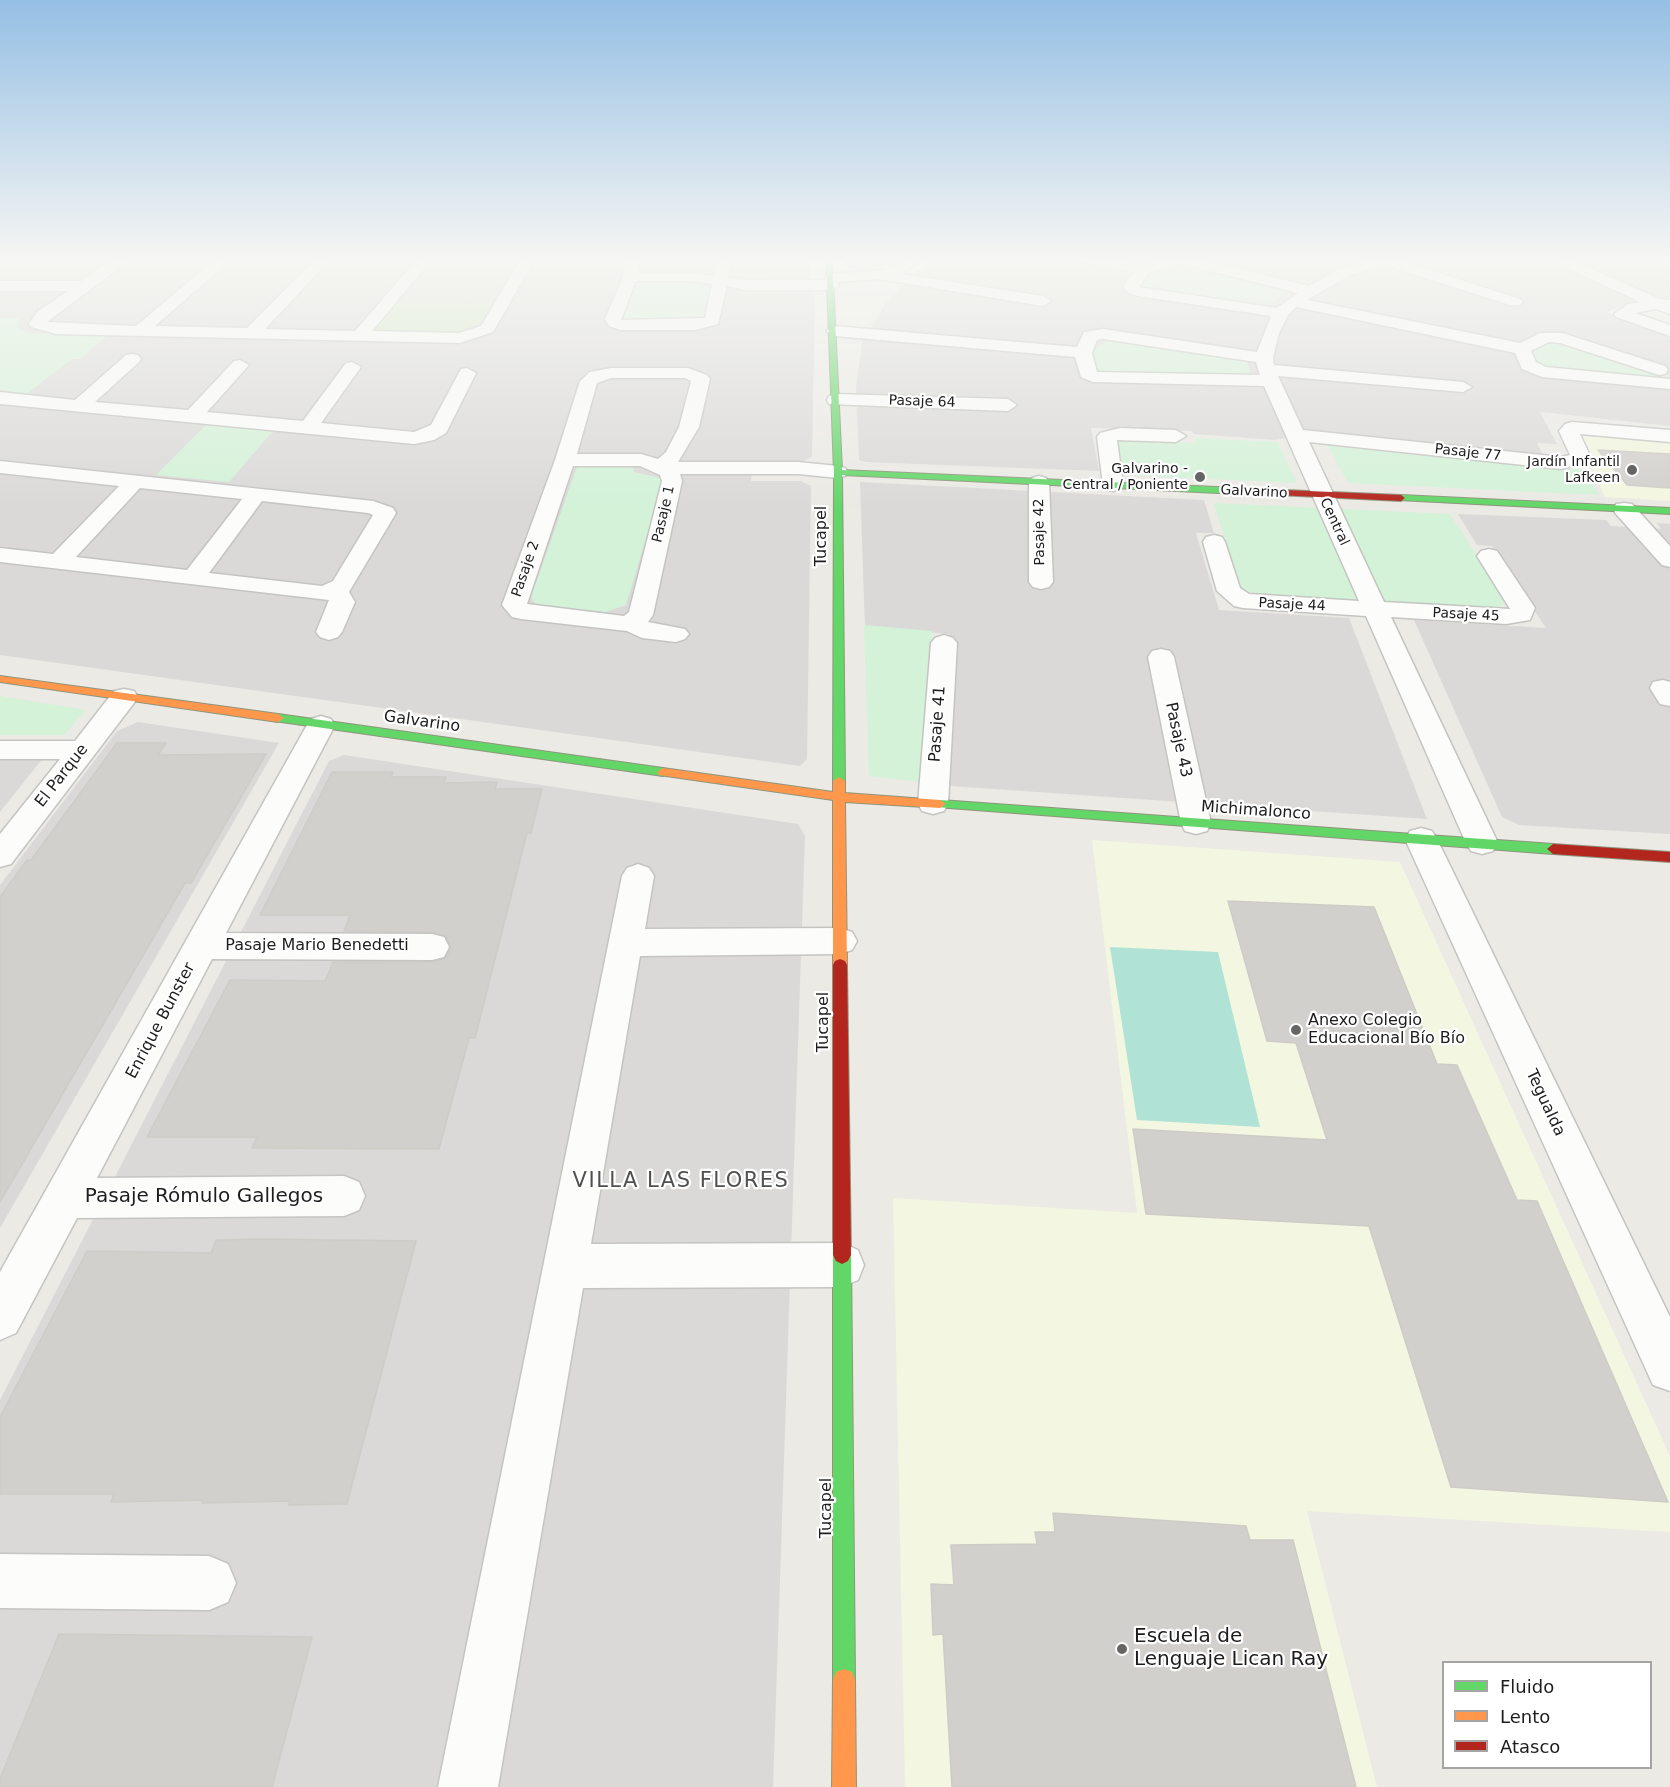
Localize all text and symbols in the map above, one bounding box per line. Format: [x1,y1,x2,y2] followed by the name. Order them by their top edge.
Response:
[888,392,956,412] street label: Pasaje 64
[1434,441,1502,465] street label: Pasaje 77
[1527,454,1620,486] place label: Jardín Infantil Lafkeen
[1063,461,1188,494] place label: Galvarino - Central / Poniente
[1625,463,1639,477] marker: Jardín Infantil Lafkeen
[1193,470,1207,484] marker: Galvarino - Central / Poniente
[1220,482,1288,502] street label: Galvarino
[649,484,679,544] street label: Pasaje 1
[1316,495,1352,549] street label: Central
[1031,498,1049,566] street label: Pasaje 42
[812,506,832,566] street label: Tucapel
[509,539,543,599] street label: Pasaje 2
[1258,595,1326,615] street label: Pasaje 44
[1432,605,1500,625] street label: Pasaje 45
[926,685,950,763] street label: Pasaje 41
[1161,701,1195,779] street label: Pasaje 43
[383,707,461,737] street label: Galvarino
[31,741,93,811] street label: El Parque
[1200,798,1312,824] street label: Michimalonco
[225,936,409,956] street label: Pasaje Mario Benedetti
[122,960,200,1082] street label: Enrique Bunster
[814,992,834,1052] street label: Tucapel
[1308,1011,1465,1049] place label: Anexo Colegio Educacional Bío Bío
[1289,1023,1303,1037] marker: Anexo Colegio Educacional Bío Bío
[1521,1067,1569,1139] street label: Tegualda
[573,1169,789,1195] district label: VILLA LAS FLORES
[85,1185,323,1209] street label: Pasaje Rómulo Gallegos
[817,1478,837,1538] street label: Tucapel
[1134,1625,1328,1672] place label: Escuela de Lenguaje Lican Ray
[1115,1642,1129,1656] marker: Escuela de Lenguaje Lican Ray
[1442,1661,1652,1769] legend
[1500,1676,1554,1697] text: Fluido
[1500,1706,1550,1727] text: Lento
[1500,1736,1560,1757] text: Atasco

